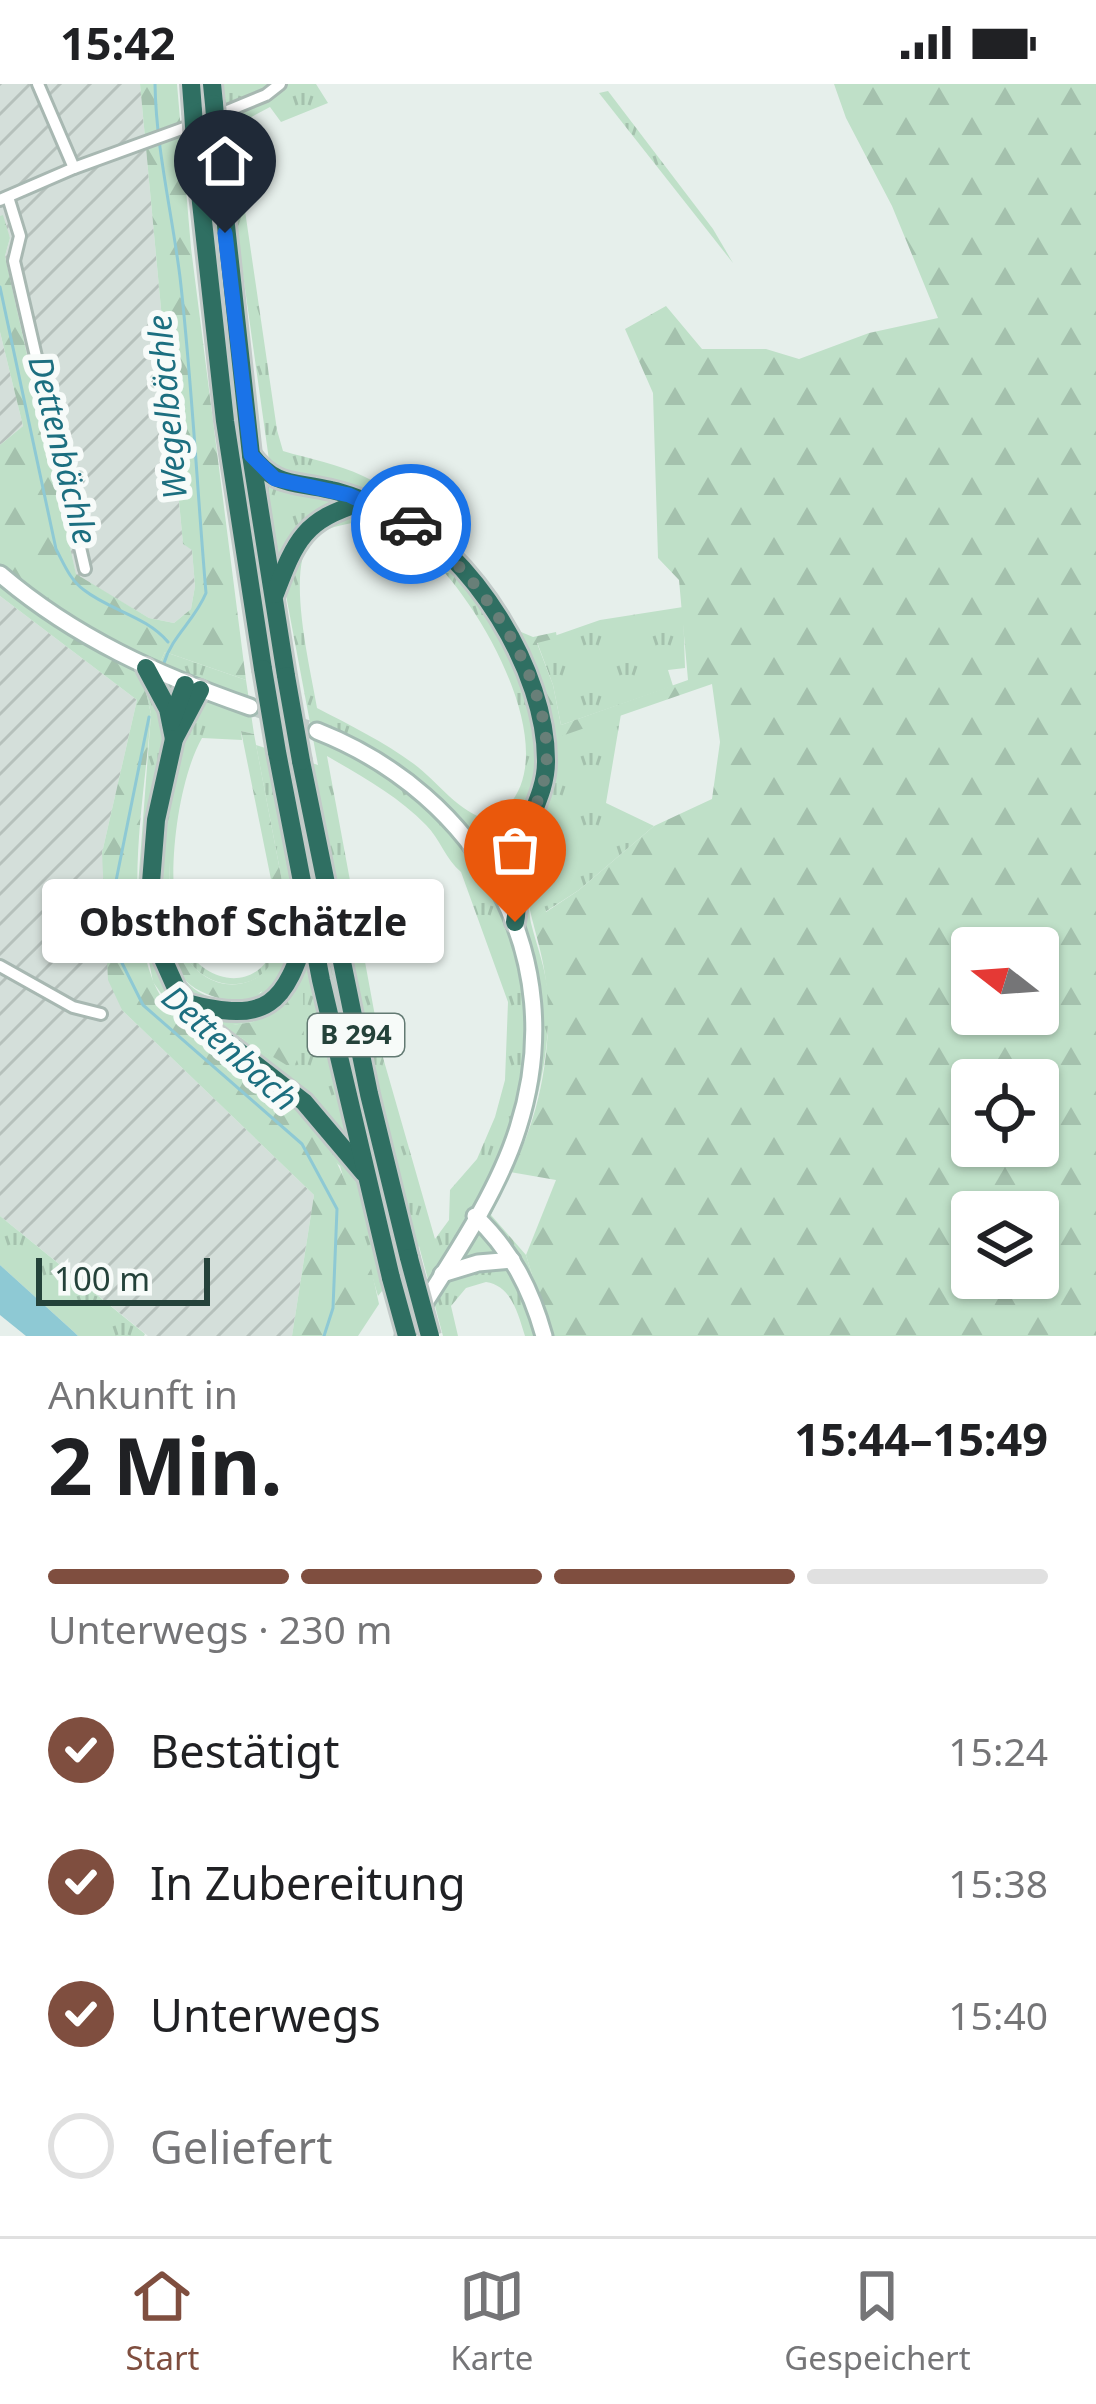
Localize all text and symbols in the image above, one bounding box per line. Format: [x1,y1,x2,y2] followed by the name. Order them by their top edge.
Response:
[60,12,176,73] text: 15:42
[174,110,276,233] pin
[192,128,258,194] icon: home
[136,313,197,501] water label: Wegelbächle
[18,351,109,549] water label: Dettenbächle
[351,464,471,584] courier
[378,491,444,557] icon: car
[464,799,566,922] pin
[482,817,548,883] icon: bag
[41,880,443,964] callout: Obsthof Schätzle
[79,894,407,947] text: Obsthof Schätzle
[951,927,1059,1035] north arrow
[951,927,1059,1299] map controls
[153,975,308,1121] water label: Dettenbach
[308,1014,404,1056] road number: B 294
[951,1059,1059,1167] button: locate
[951,1191,1059,1299] button: layers
[36,1252,210,1305] scale bar
[54,1256,150,1301] text: 100 m
[48,1367,238,1420] text: Ankunft in
[794,1408,1048,1469] text: 15:44–15:49
[48,1412,282,1518] text: 2 Min.
[48,1602,392,1655] text: Unterwegs · 230 m
[48,1717,114,1783] icon: check
[150,1720,339,1781] text: Bestätigt
[948,1724,1048,1777] text: 15:24
[48,1849,114,1915] icon: check
[150,1852,466,1913] text: In Zubereitung
[948,1856,1048,1909] text: 15:38
[48,1981,114,2047] icon: check
[150,1984,381,2045] text: Unterwegs
[948,1988,1048,2041] text: 15:40
[150,2116,332,2177] text: Geliefert
[125,2263,200,2380] tab: Start
[450,2263,533,2380] tab: Karte
[784,2263,971,2380] tab: Gespeichert

